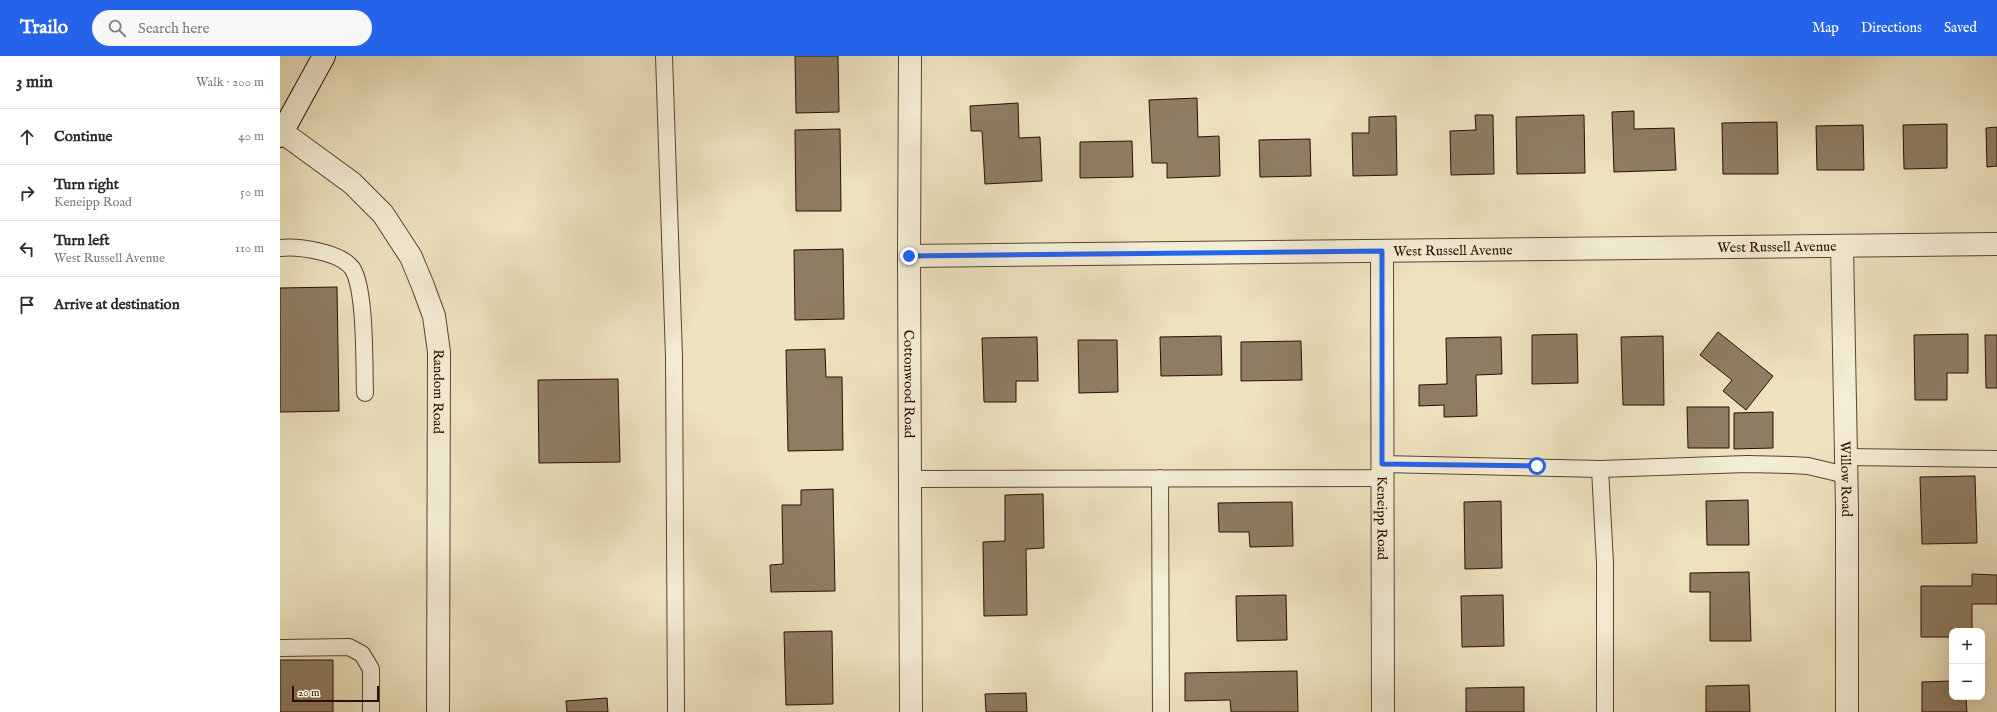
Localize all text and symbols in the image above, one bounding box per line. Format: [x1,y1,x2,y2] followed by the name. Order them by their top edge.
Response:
[92,10,372,46] search box
[20,16,68,40] text: Trailo
[106,17,128,39] icon: search
[138,19,209,38] text: Search here
[1812,19,1839,37] text: Map
[1861,19,1922,37] text: Directions
[1944,19,1977,37] text: Saved
[16,72,53,93] text: 3 min
[196,74,264,91] text: Walk · 200 m
[16,126,38,148] icon: ahead
[54,127,112,146] text: Continue
[238,128,264,145] text: 40 m
[54,175,119,194] text: Turn right
[16,182,38,204] icon: right
[240,184,264,201] text: 50 m
[54,194,132,211] text: Keneipp Road
[54,231,110,250] text: Turn left
[16,238,38,260] icon: left
[1717,238,1837,257] street label: West Russell Avenue
[235,240,264,257] text: 110 m
[1393,241,1513,261] street label: West Russell Avenue
[900,247,918,265] route end
[54,250,165,267] text: West Russell Avenue
[16,294,38,316] icon: arrive
[54,295,180,314] text: Arrive at destination
[899,330,918,439] street label: Cottonwood Road
[429,349,447,434] street label: Random Road
[1836,441,1855,518] street label: Willow Road
[1528,457,1546,475] route start
[1372,476,1391,561] street label: Keneipp Road
[1949,628,1985,700] map controls
[1949,628,1985,664] button: +
[1949,664,1985,700] button: −
[292,684,379,703] scale bar
[298,686,319,700] text: 20 m

